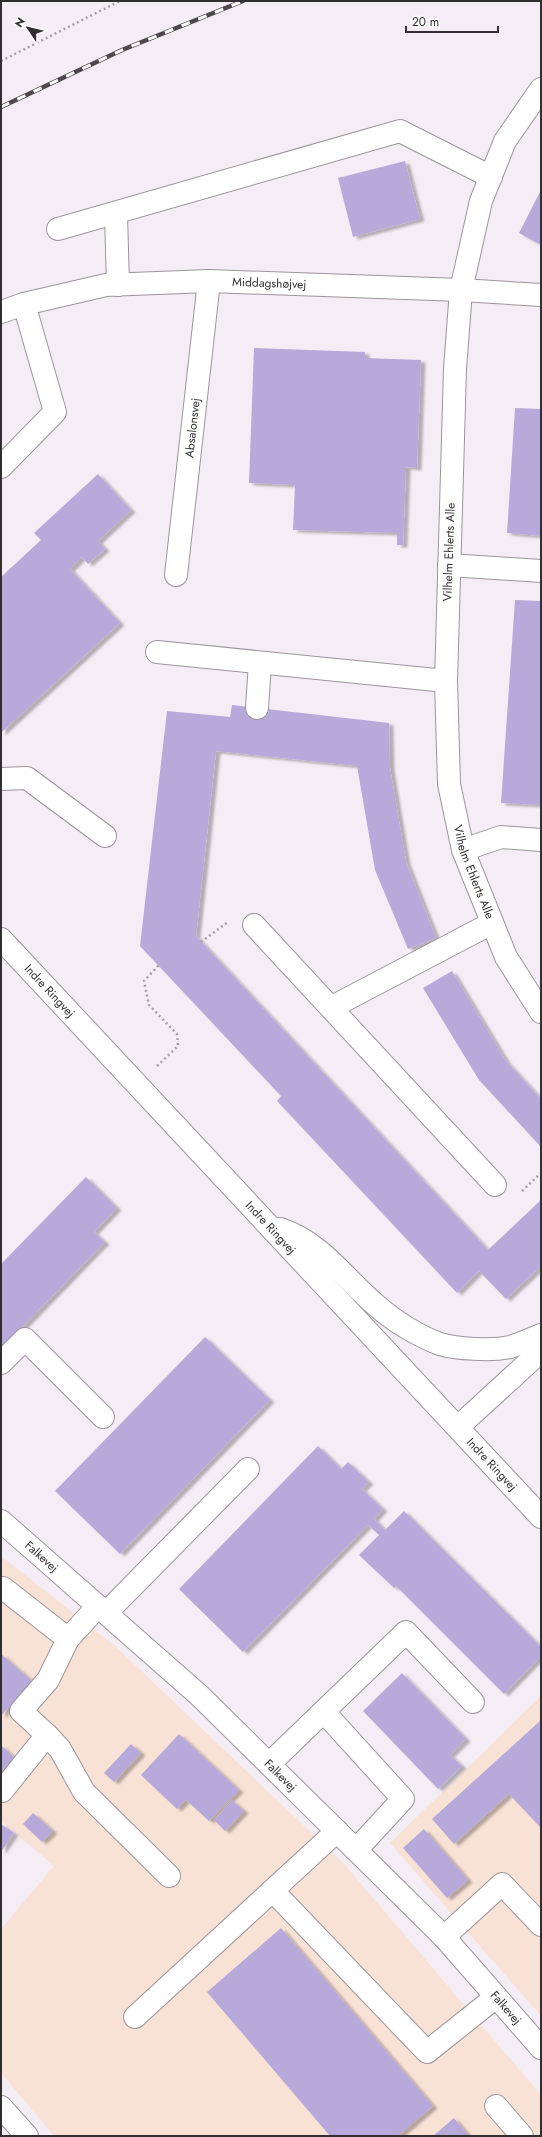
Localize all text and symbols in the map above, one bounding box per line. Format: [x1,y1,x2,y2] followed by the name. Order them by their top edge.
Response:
[8,8,48,48] north arrow
[406,8,498,34] scale bar
[412,13,439,31] text: 20 m
[11,14,29,30] text: N
[232,273,307,293] street label: Middagshøjvej
[180,397,205,459] street label: Absalonsvej
[438,502,460,602] street label: Vilhelm Ehlerts Alle
[449,823,499,922] street label: Vilhelm Ehlerts Alle
[20,960,79,1022] street label: Indre Ringvej
[241,1197,300,1258] street label: Indre Ringvej
[462,1434,521,1495] street label: Indre Ringvej
[21,1537,62,1577] street label: Falkevej
[260,1755,301,1796] street label: Falkevej
[486,1987,526,2029] street label: Falkevej

